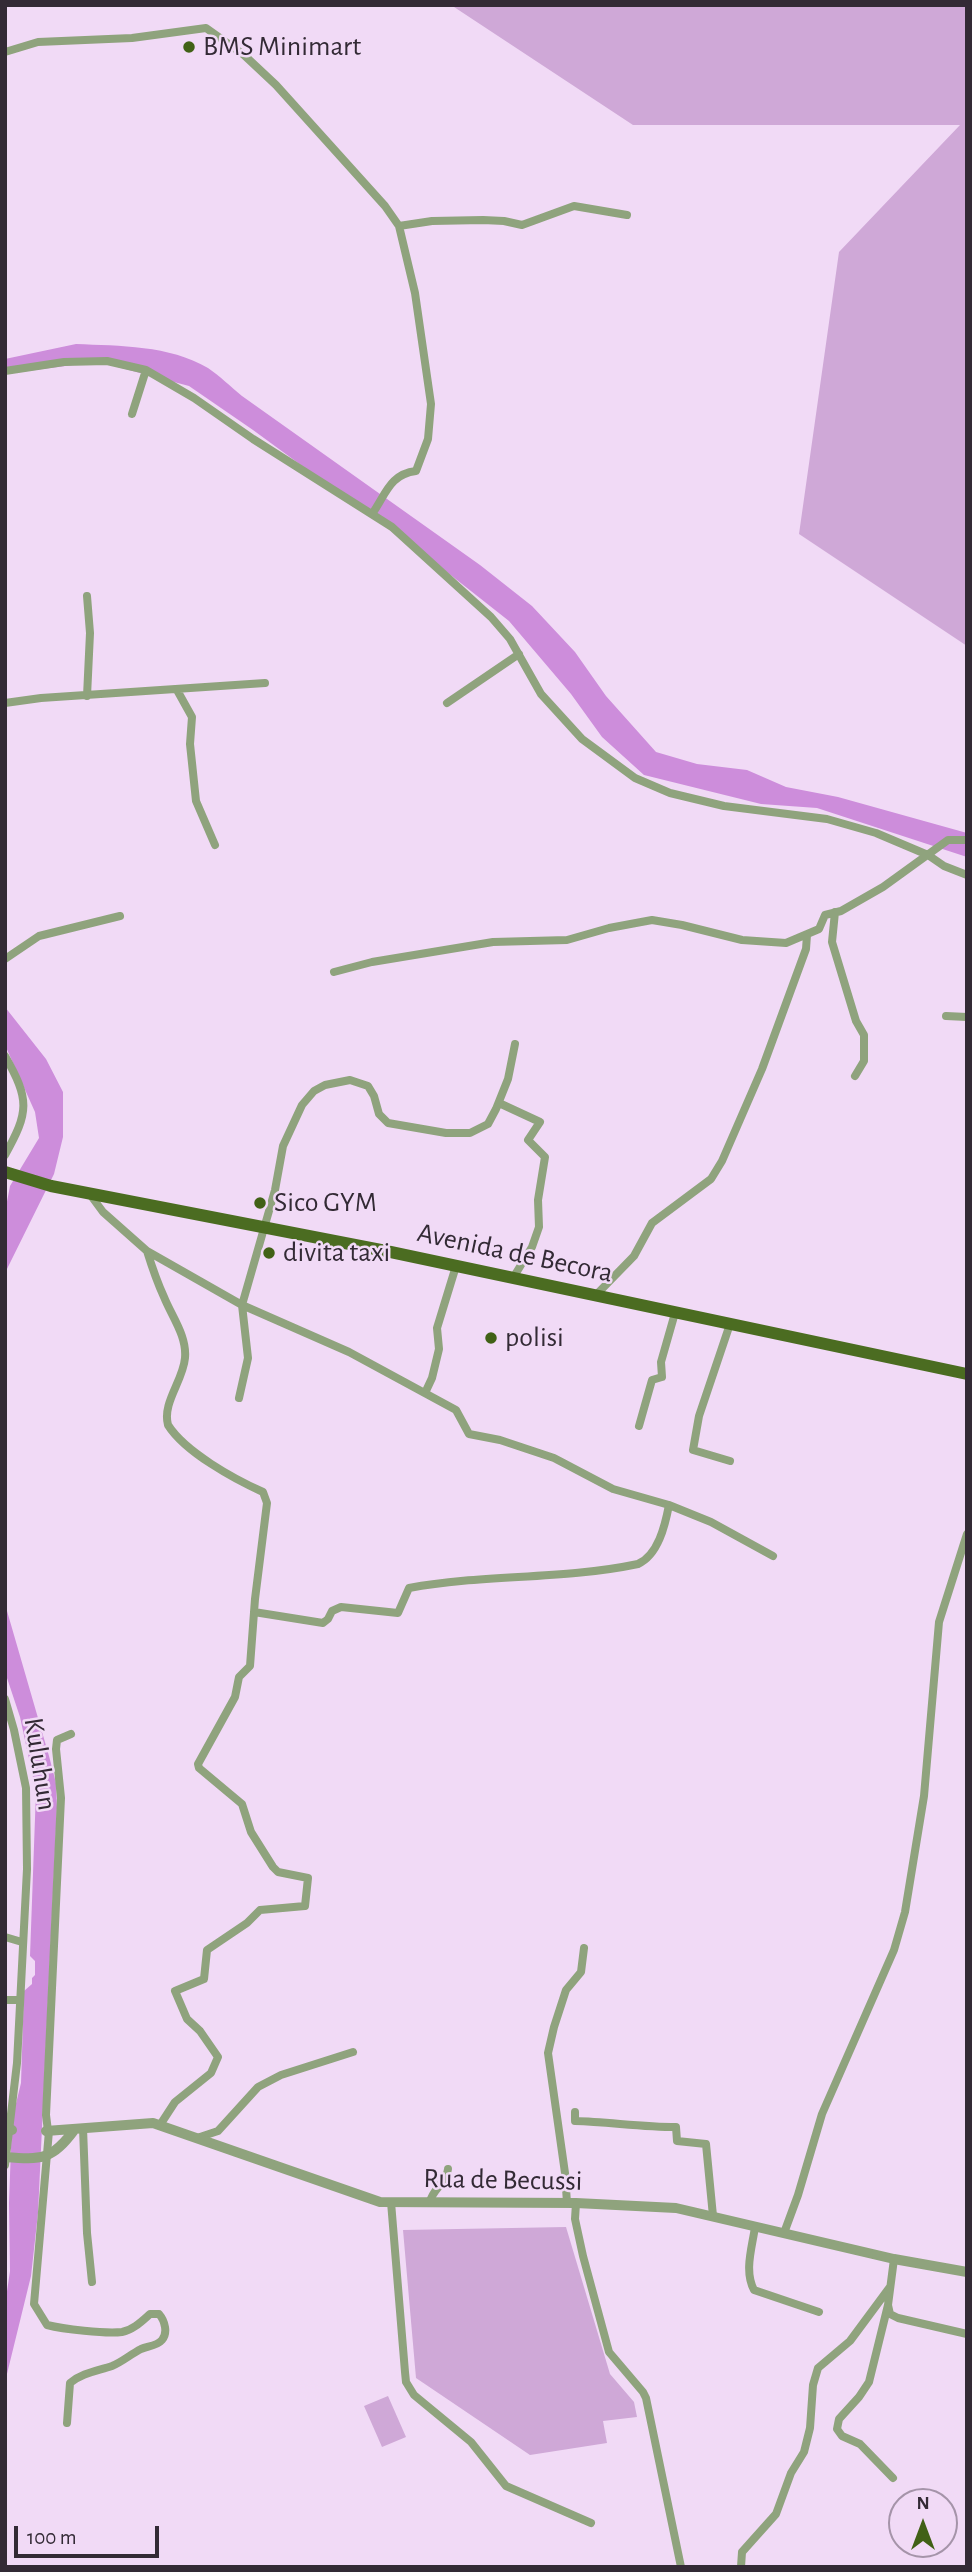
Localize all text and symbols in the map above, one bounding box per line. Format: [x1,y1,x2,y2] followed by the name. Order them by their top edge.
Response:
[203,30,361,64] place label: BMS Minimart
[181,39,197,55] marker: BMS Minimart
[274,1186,377,1220] place label: Sico GYM
[252,1195,268,1211] marker: Sico GYM
[414,1216,616,1290] street label: Avenida de Becora
[283,1236,390,1270] place label: divita taxi
[261,1245,277,1261] marker: divita taxi
[505,1321,564,1355] place label: polisi
[483,1330,499,1346] marker: polisi
[16,1715,64,1813] street label: Kuluhun
[423,2162,583,2198] street label: Rua de Becussi
[888,2488,958,2558] north arrow
[916,2494,930,2513] text: N
[18,2512,163,2556] scale bar
[27,2527,77,2548] text: 100 m

